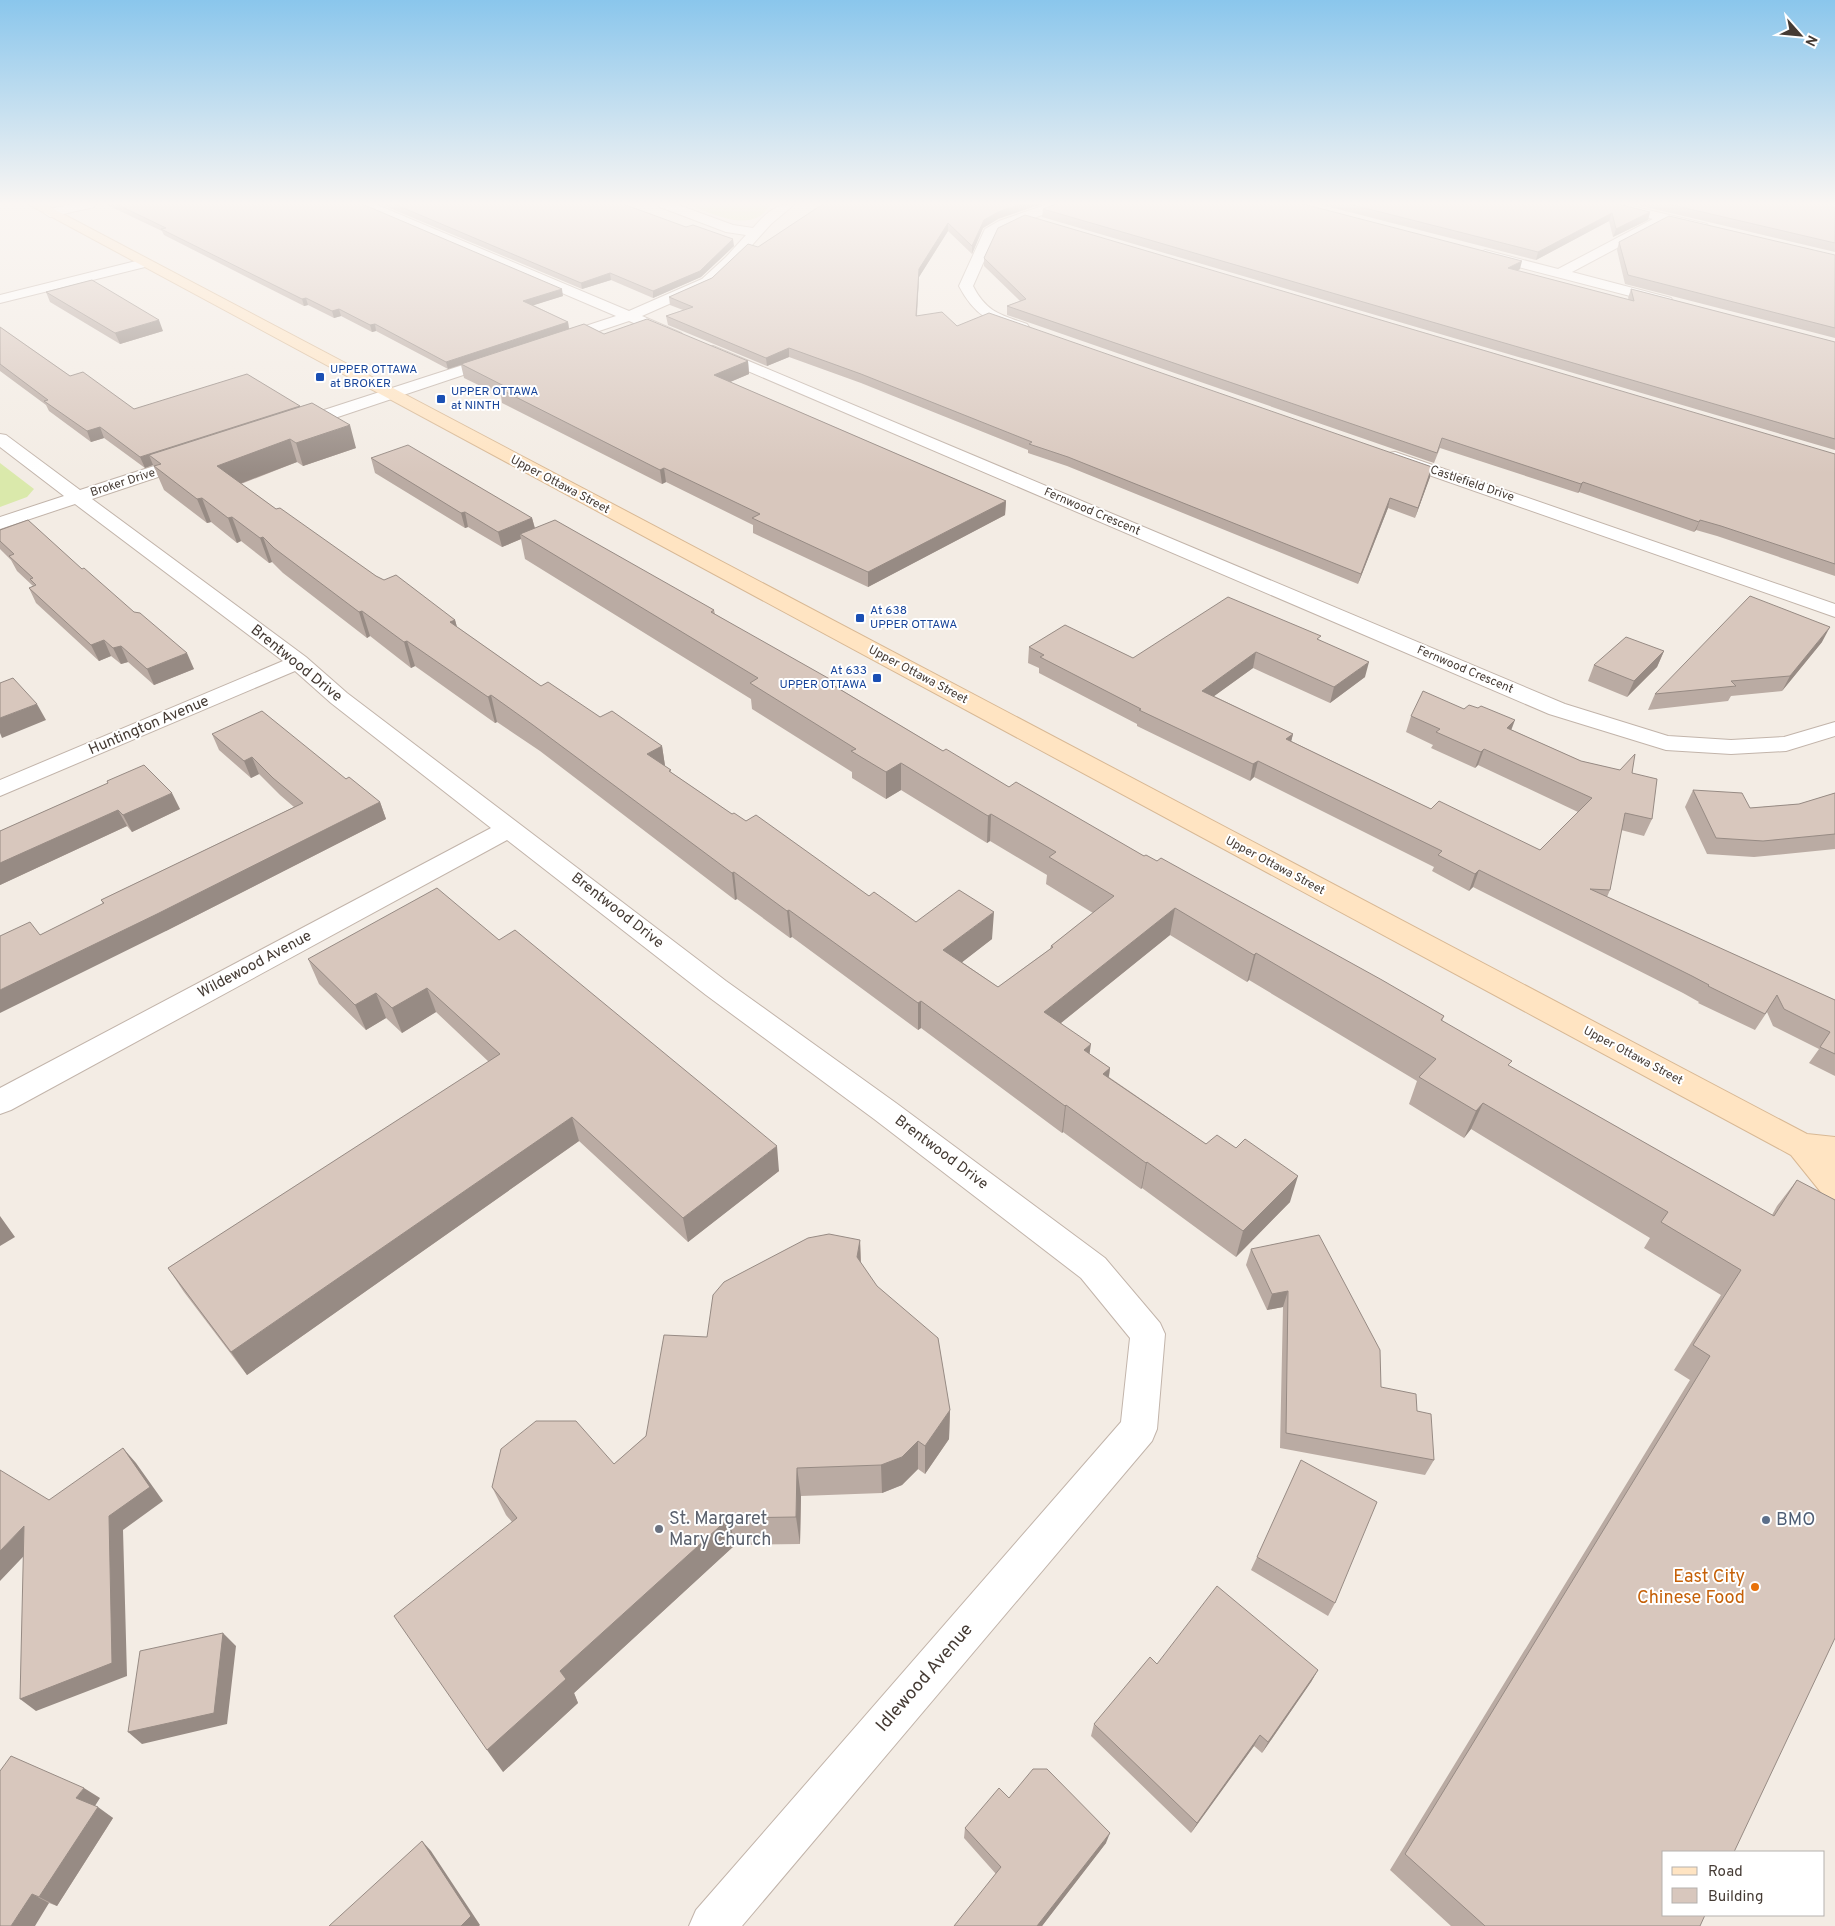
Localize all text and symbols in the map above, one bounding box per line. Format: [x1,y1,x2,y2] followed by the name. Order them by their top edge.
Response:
[1775,10,1825,60] north arrow
[1800,32,1820,49] text: N
[330,362,418,392] place label: UPPER OTTAWA at BROKER
[314,371,326,383] marker: UPPER OTTAWA at BROKER
[451,384,539,414] place label: UPPER OTTAWA at NINTH
[435,393,447,405] marker: UPPER OTTAWA at NINTH
[508,452,612,518] street label: Upper Ottawa Street
[1428,462,1516,506] street label: Castlefield Drive
[88,465,158,501] street label: Broker Drive
[1041,484,1143,540] street label: Fernwood Crescent
[870,603,958,633] place label: At 638 UPPER OTTAWA
[854,612,866,624] marker: At 638 UPPER OTTAWA
[246,621,346,707] street label: Brentwood Drive
[866,642,970,708] street label: Upper Ottawa Street
[1414,642,1516,698] street label: Fernwood Crescent
[779,663,867,693] place label: At 633 UPPER OTTAWA
[871,672,883,684] marker: At 633 UPPER OTTAWA
[86,692,212,760] street label: Huntington Avenue
[1223,833,1327,899] street label: Upper Ottawa Street
[567,869,667,953] street label: Brentwood Drive
[195,927,315,1003] street label: Wildewood Avenue
[1581,1023,1685,1089] street label: Upper Ottawa Street
[890,1112,992,1194] street label: Brentwood Drive
[669,1508,771,1552] place label: St. Margaret Mary Church
[1776,1509,1815,1532] place label: BMO
[1760,1514,1772,1526] marker: BMO
[653,1523,665,1535] marker: St. Margaret Mary Church
[1637,1566,1745,1610] place label: East City Chinese Food
[1749,1581,1761,1593] marker: East City Chinese Food
[872,1619,978,1737] street label: Idlewood Avenue
[1662,1851,1825,1916] legend
[1708,1863,1743,1882] text: Road
[1708,1888,1763,1907] text: Building

